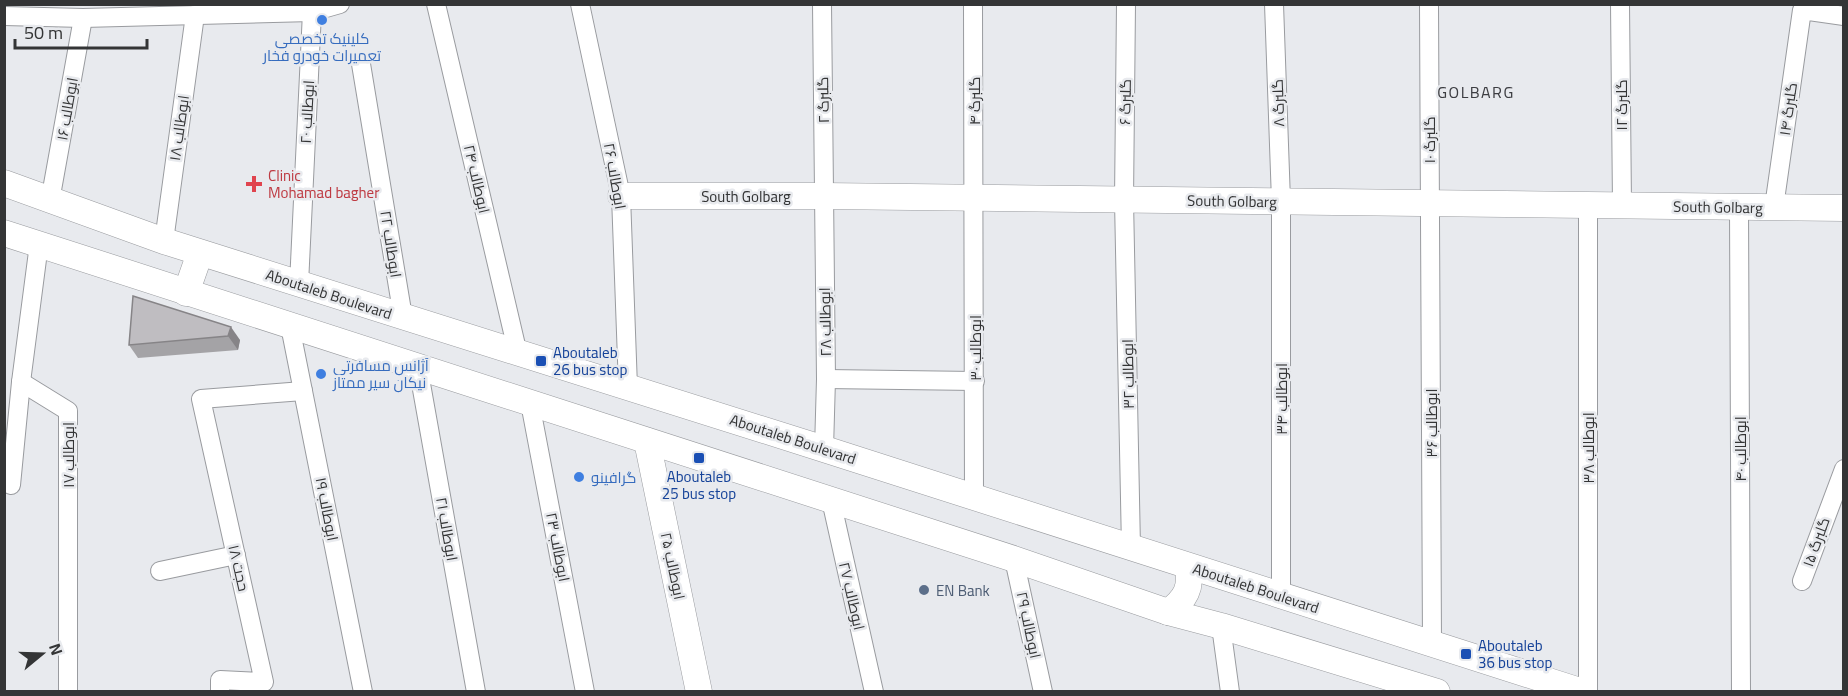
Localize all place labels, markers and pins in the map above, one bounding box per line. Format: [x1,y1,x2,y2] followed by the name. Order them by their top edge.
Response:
[315,13,329,27] marker: کلینیک تخصصی تعمیرات خودرو فخار
[262,24,381,70] place label: کلینیک تخصصی تعمیرات خودرو فخار
[268,161,379,207] place label: Clinic Mohamad bagher
[245,175,263,193] marker: Clinic Mohamad bagher
[553,338,627,384] place label: Aboutaleb 26 bus stop
[332,351,429,397] place label: آژانس مسافرتی نیکان سیر ممتاز
[534,354,548,368] marker: Aboutaleb 26 bus stop
[314,367,328,381] marker: آژانس مسافرتی نیکان سیر ممتاز
[692,451,706,465] marker: Aboutaleb 25 bus stop
[662,462,736,508] place label: Aboutaleb 25 bus stop
[591,463,636,492] place label: گرافینو
[572,470,586,484] marker: گرافینو
[936,576,990,605] place label: EN Bank
[917,583,931,597] marker: EN Bank
[1478,631,1552,677] place label: Aboutaleb 36 bus stop
[1459,647,1473,661] marker: Aboutaleb 36 bus stop

